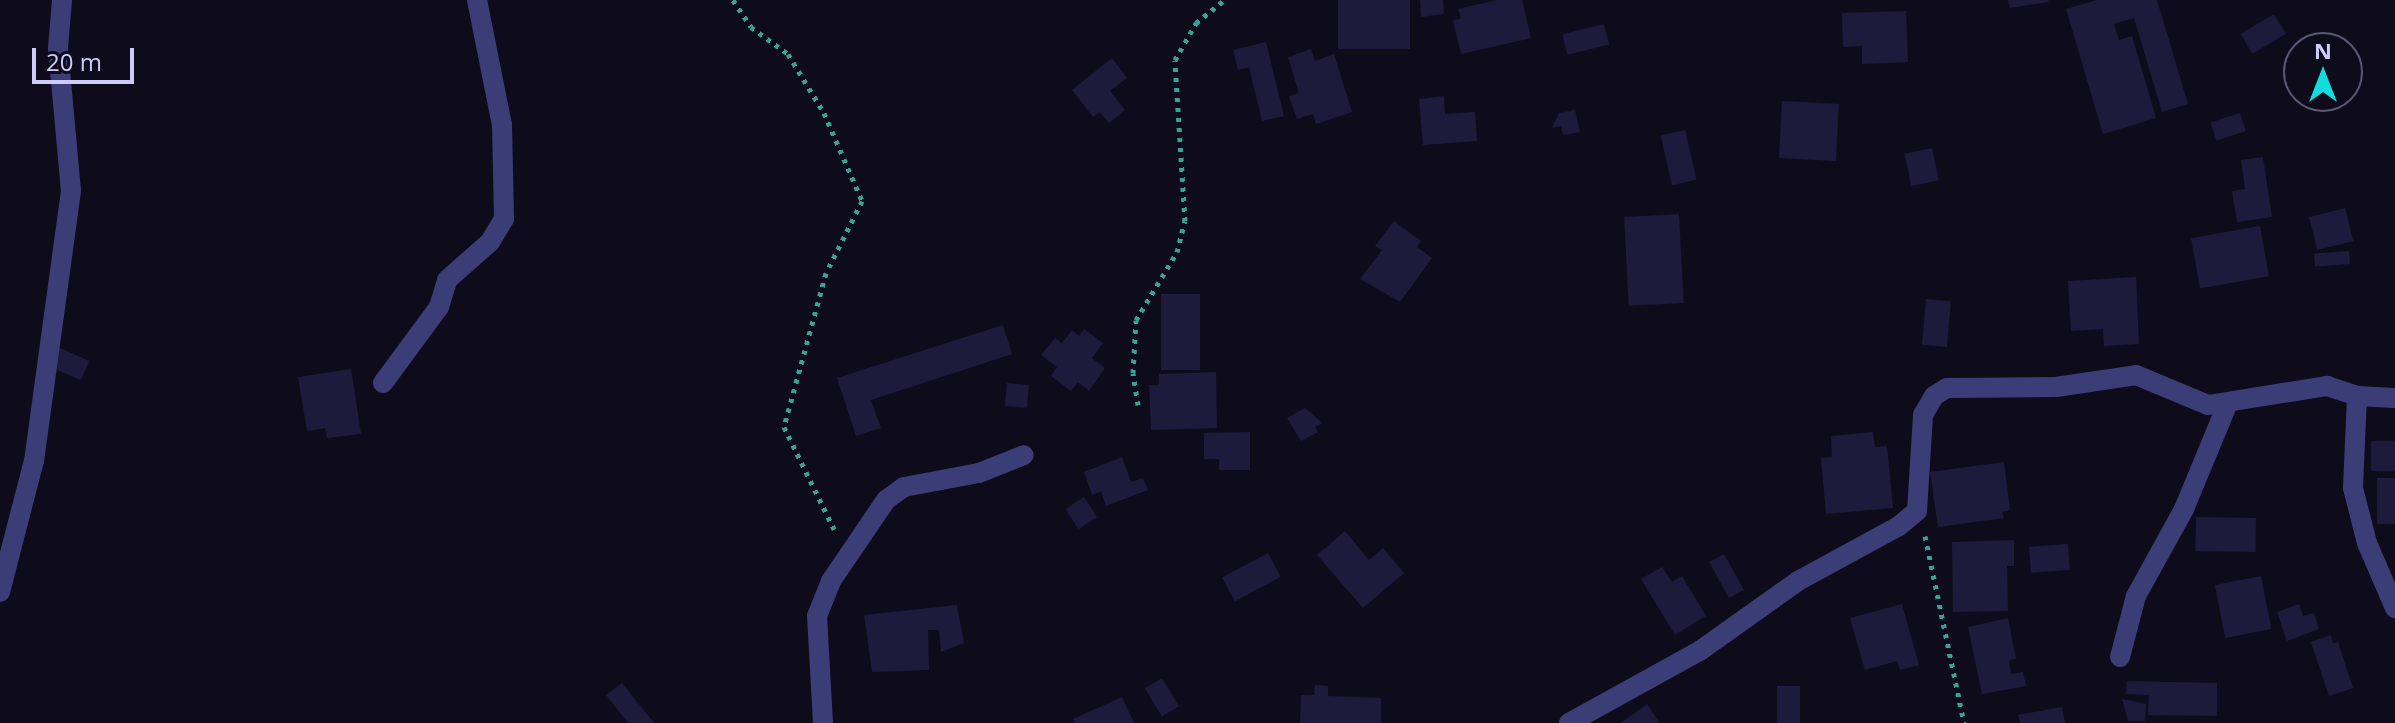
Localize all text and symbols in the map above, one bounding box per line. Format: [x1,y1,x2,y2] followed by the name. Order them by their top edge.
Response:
[36,32,138,82] scale bar
[2283,32,2363,112] north arrow
[2314,35,2332,65] text: N
[46,45,102,78] text: 20 m

